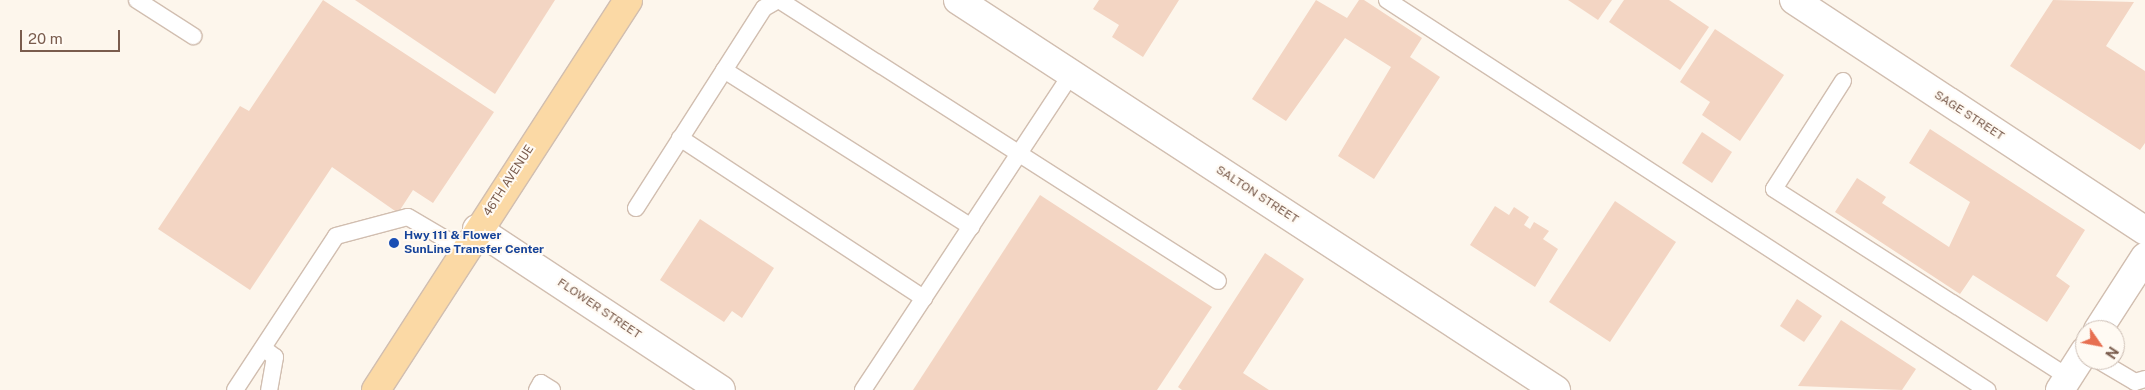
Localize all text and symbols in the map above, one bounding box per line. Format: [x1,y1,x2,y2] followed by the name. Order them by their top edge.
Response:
[22,20,122,52] scale bar
[28,30,63,47] text: 20 m
[1931,88,2007,144] street label: SAGE STREET
[481,143,537,219] street label: 46TH AVENUE
[1213,163,1301,227] street label: SALTON STREET
[404,229,544,257] place label: Hwy 111 & Flower SunLine Transfer Center
[388,237,400,249] marker: Hwy 111 & Flower SunLine Transfer Center
[554,276,644,342] street label: FLOWER STREET
[2075,320,2125,370] north arrow
[2102,344,2121,362] text: N

